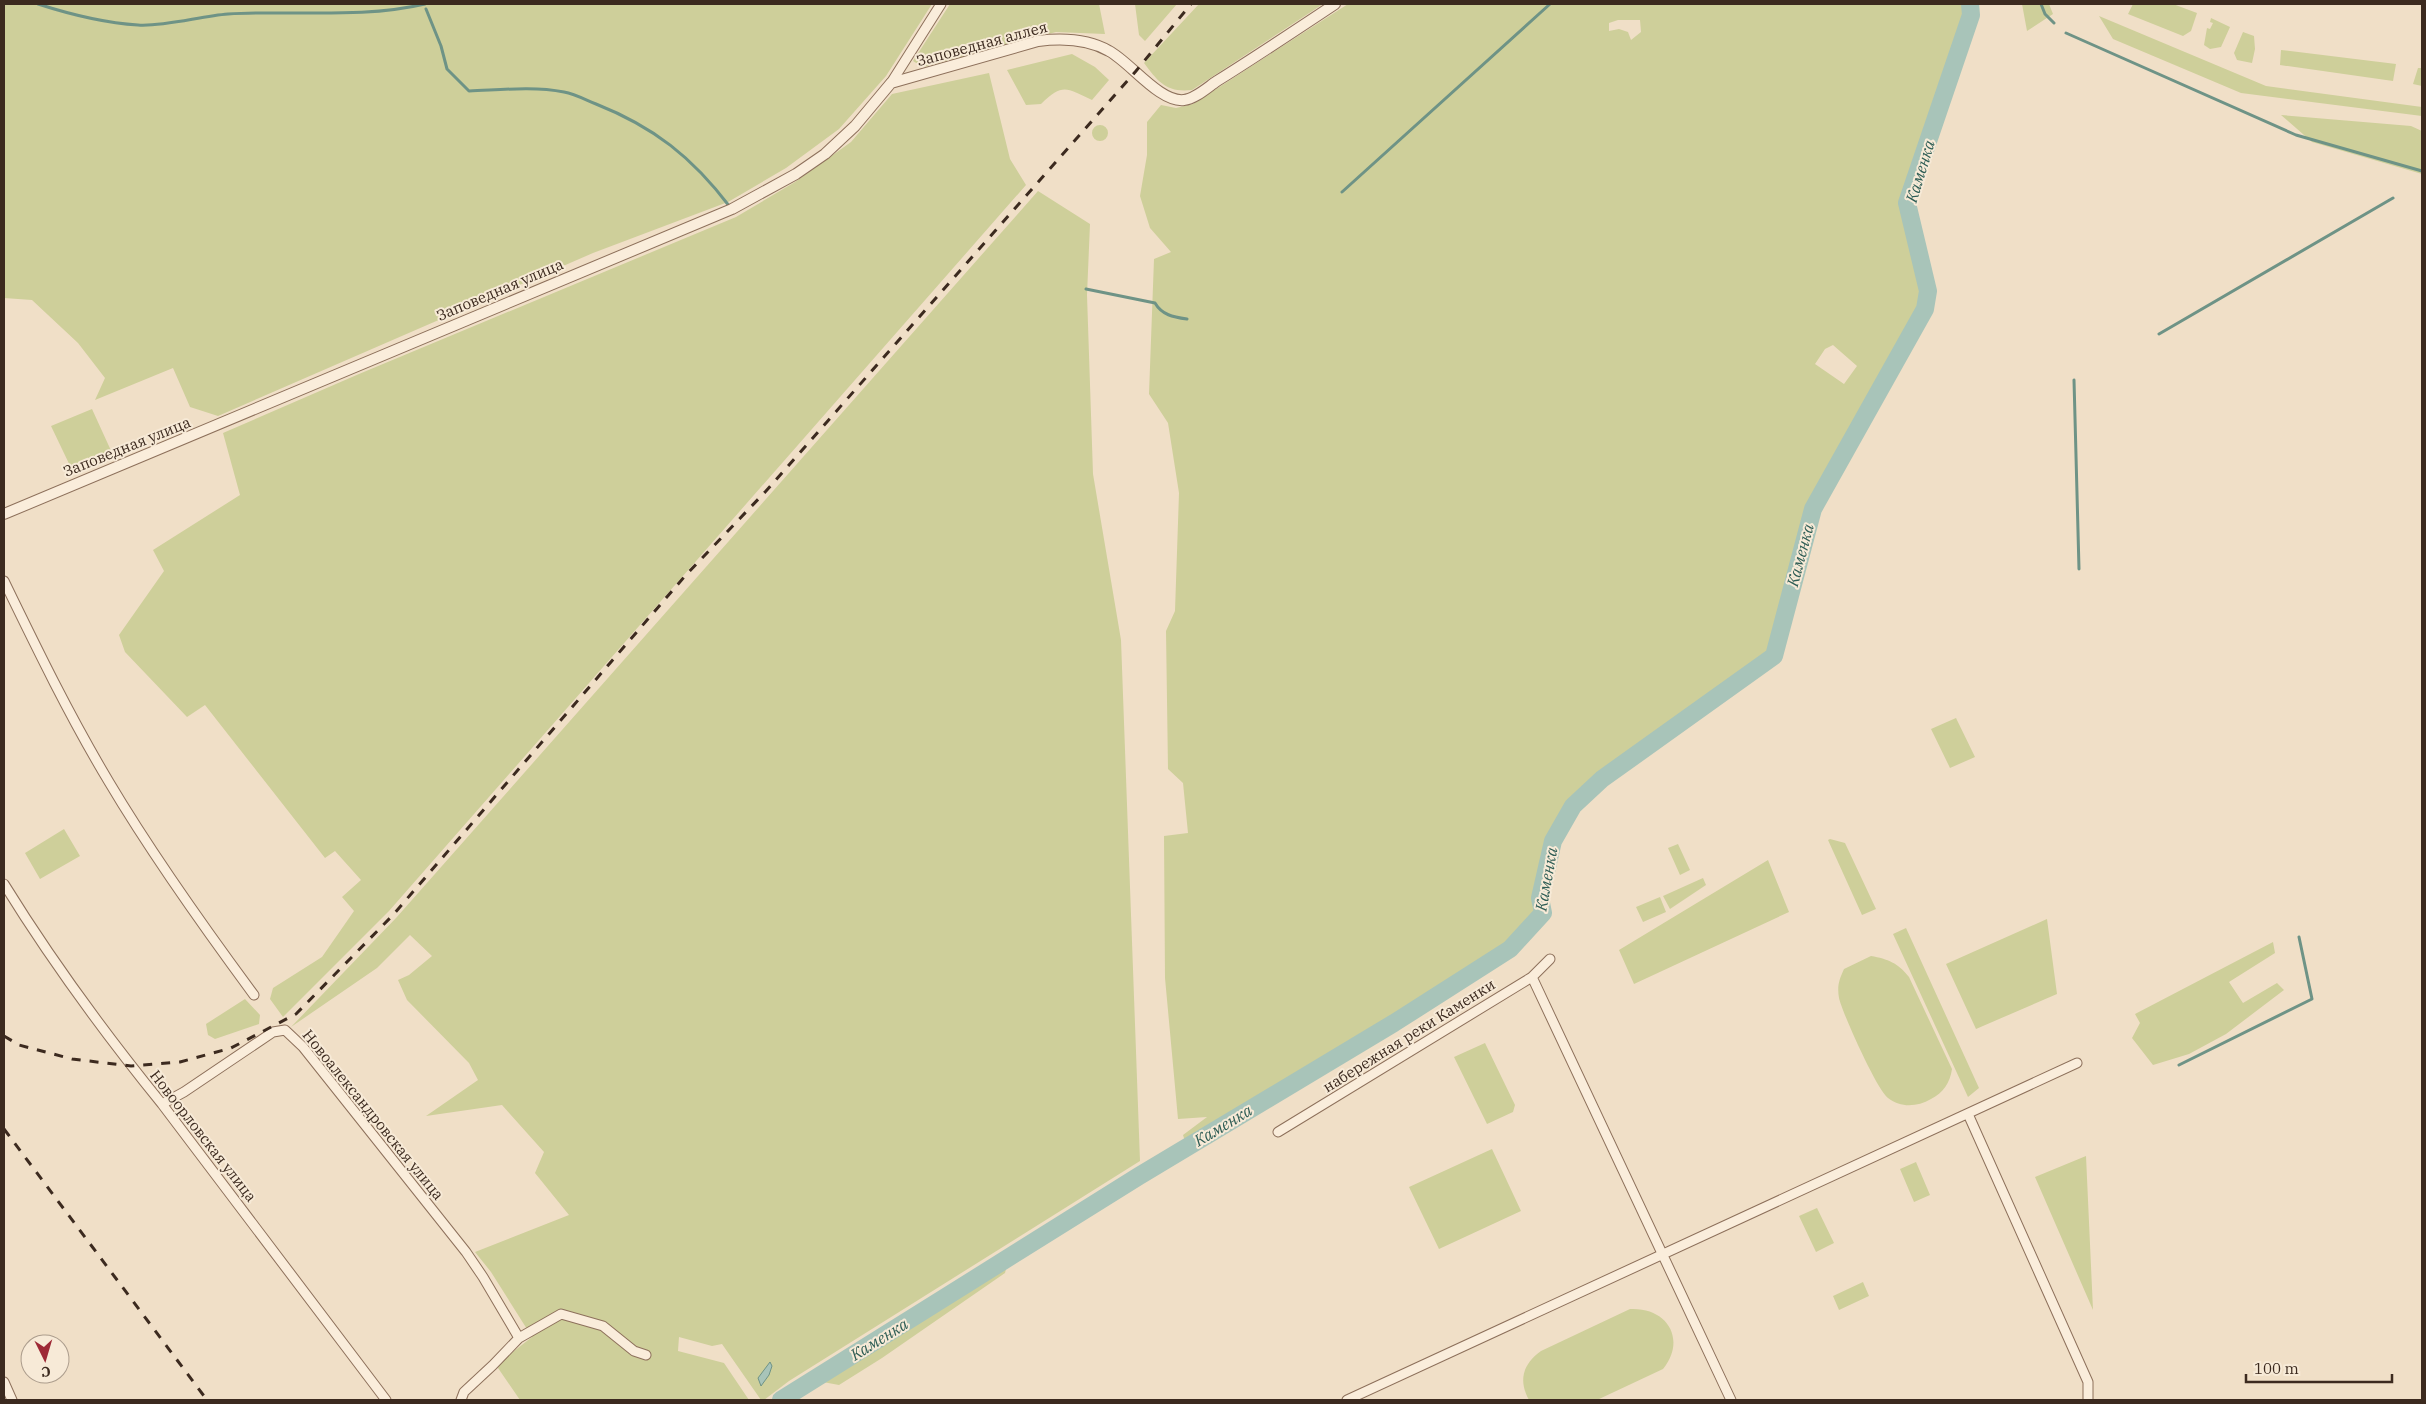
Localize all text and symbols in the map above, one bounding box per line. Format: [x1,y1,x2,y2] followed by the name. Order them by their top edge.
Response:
[914,17,1049,70] street label: Заповедная аллея
[1901,137,1939,206] water label: Каменка
[434,254,566,325] street label: Заповедная улица
[60,412,193,481] street label: Заповедная улица
[1782,521,1818,590] water label: Каменка
[1530,845,1561,913] water label: Каменка
[1319,975,1498,1097] street label: набережная реки Каменки
[299,1026,448,1204] street label: Новоалександровская улица
[146,1066,261,1205] street label: Новоорловская улица
[1189,1100,1256,1151] water label: Каменка
[846,1313,912,1365] water label: Каменка
[20,1334,70,1384] north arrow
[2246,1352,2392,1384] scale bar
[2254,1359,2299,1378] text: 100 m
[41,1363,52,1381] text: С

